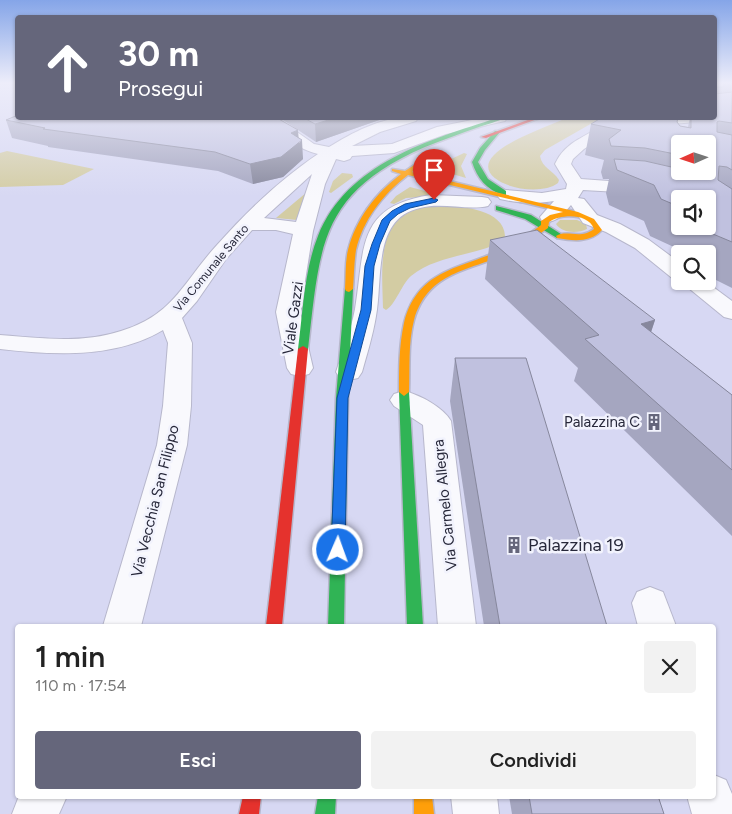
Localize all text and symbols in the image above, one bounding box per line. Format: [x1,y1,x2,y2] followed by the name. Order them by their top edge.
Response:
[118,33,199,75] text: 30 m
[35,35,100,100] icon: ahead
[118,75,203,102] text: Prosegui
[671,135,716,180] north arrow
[671,135,716,290] map controls
[413,149,455,200] pin
[420,156,448,184] icon: arrive
[671,190,716,235] button: sound
[171,222,252,314] street label: Via Comunale Santo
[671,245,716,290] button: search
[279,280,307,356] street label: Viale Gazzi
[644,412,664,432] building icon: Palazzina C
[564,413,640,431] place label: Palazzina C
[127,423,183,579] street label: Via Vecchia San Filippo
[429,438,461,572] street label: Via Carmelo Allegra
[311,523,363,575] position arrow
[528,534,624,556] place label: Palazzina 19
[504,535,524,555] building icon: Palazzina 19
[35,638,105,675] text: 1 min
[644,641,696,693] button: close
[35,676,126,695] text: 110 m · 17:54
[35,731,361,789] button: Esci
[371,731,696,789] button: Condividi

